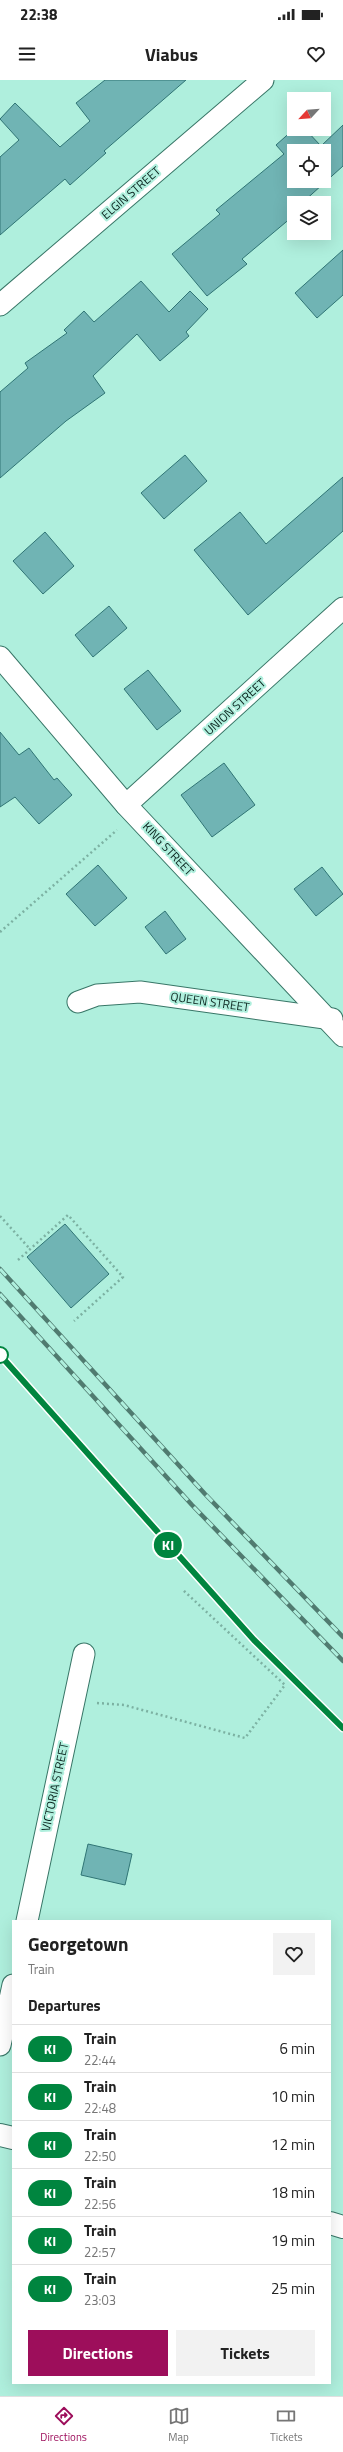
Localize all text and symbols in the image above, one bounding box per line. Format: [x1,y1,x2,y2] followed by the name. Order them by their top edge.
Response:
[20,3,57,26] text: 22:38
[145,41,198,68] text: Viabus
[16,43,38,65] icon: menu
[305,43,327,65] icon: heart
[287,92,331,136] north arrow
[287,92,331,240] map controls
[287,144,331,188] button: locate
[97,161,165,224] street label: ELGIN STREET
[287,196,331,240] button: layers
[200,673,270,740] street label: UNION STREET
[138,817,199,880] street label: KING STREET
[169,987,251,1017] street label: QUEEN STREET
[0,1346,9,1364] unlabelled marker
[150,1532,186,1558] line badge: KI
[162,1534,174,1555] text: KI
[36,1740,73,1833] street label: VICTORIA STREET
[28,1929,129,1958] text: Georgetown
[273,1933,315,1975] button: heart
[28,1959,55,1979] text: Train
[28,1994,101,2017] text: Departures
[84,2027,117,2050] text: Train
[279,2037,315,2060] text: 6 min
[44,2038,56,2059] text: KI
[84,2050,116,2070] text: 22:44
[84,2075,117,2098] text: Train
[271,2085,315,2108] text: 10 min
[44,2086,56,2107] text: KI
[84,2098,116,2118] text: 22:48
[84,2123,117,2146] text: Train
[271,2133,315,2156] text: 12 min
[44,2134,56,2155] text: KI
[84,2146,116,2166] text: 22:50
[84,2171,117,2194] text: Train
[271,2181,315,2204] text: 18 min
[44,2182,56,2203] text: KI
[84,2194,116,2214] text: 22:56
[84,2219,117,2242] text: Train
[271,2229,315,2252] text: 19 min
[44,2230,56,2251] text: KI
[84,2242,116,2262] text: 22:57
[84,2267,117,2290] text: Train
[271,2277,315,2300] text: 25 min
[44,2278,56,2299] text: KI
[84,2290,116,2310] text: 23:03
[28,2330,168,2376] button: Directions
[176,2330,315,2376] button: Tickets
[40,2405,87,2445] tab: Directions
[168,2405,190,2445] tab: Map
[270,2405,303,2445] tab: Tickets

